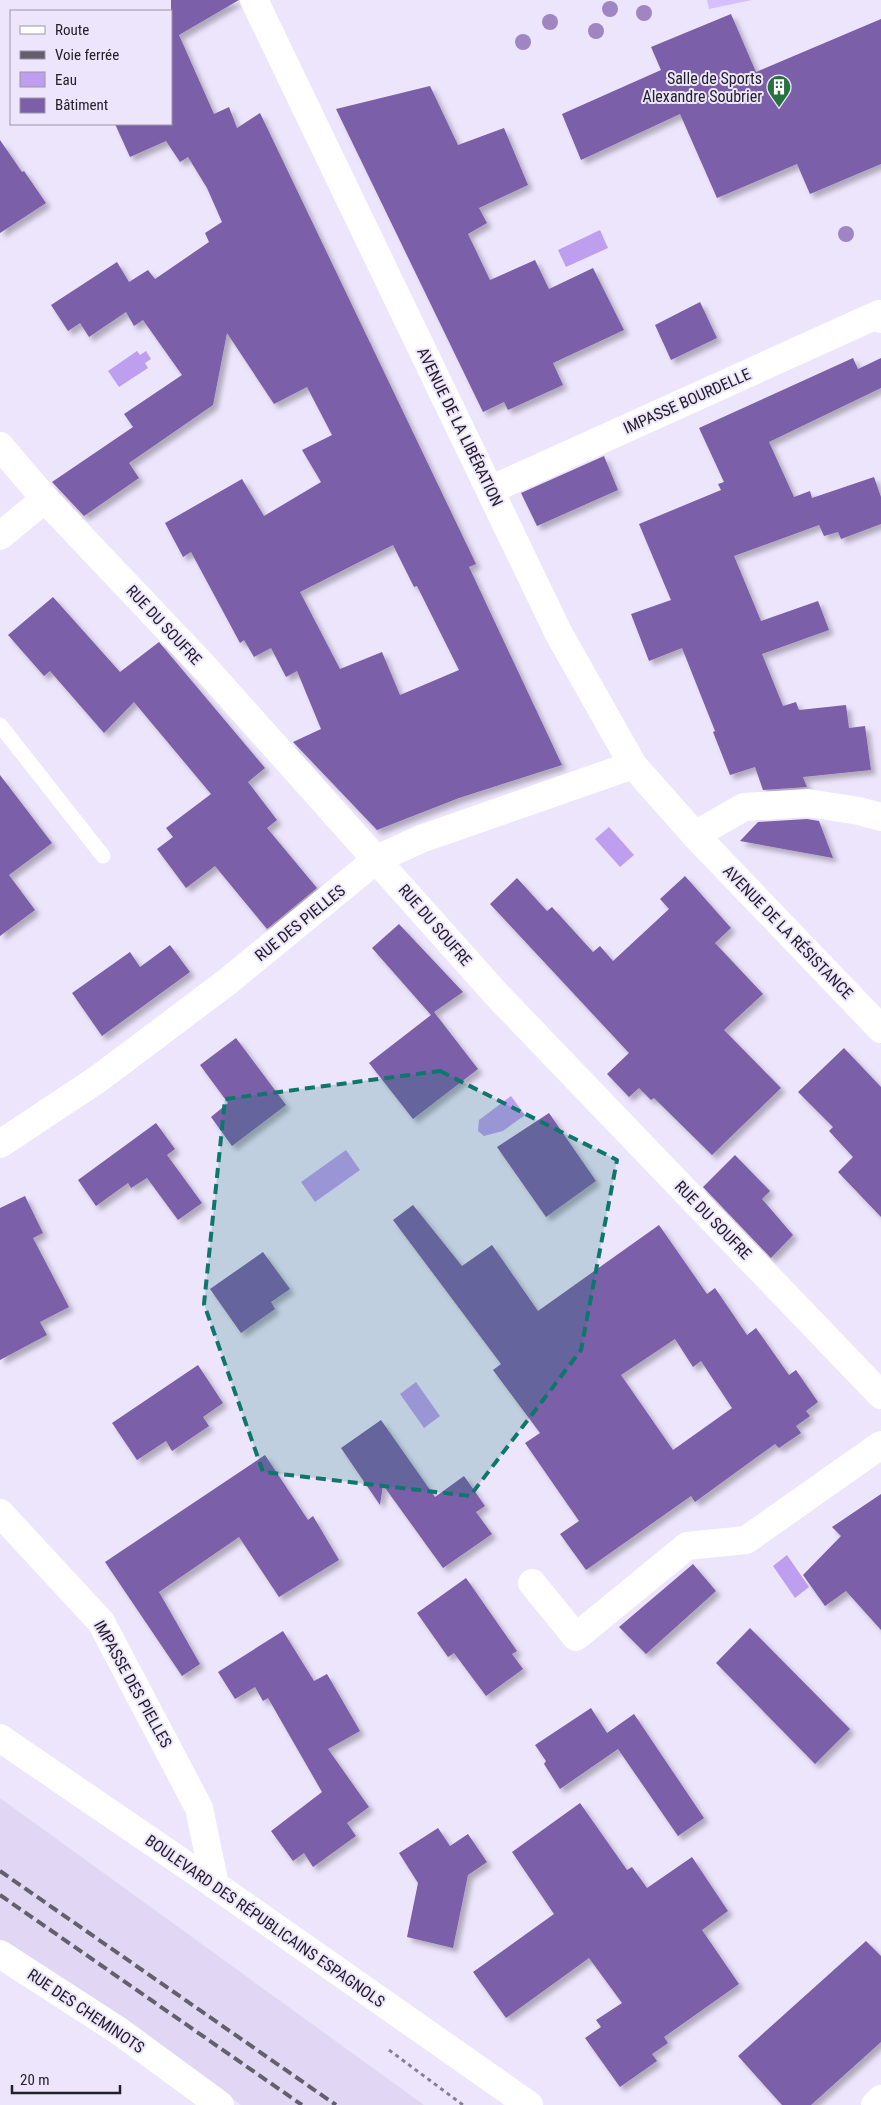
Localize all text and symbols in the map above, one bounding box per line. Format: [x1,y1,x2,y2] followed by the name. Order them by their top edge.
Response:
[10,10,172,125] legend
[55,21,89,39] text: Route
[55,46,119,64] text: Voie ferrée
[642,69,762,106] place label: Salle de Sports Alexandre Soubrier
[55,71,77,89] text: Eau
[766,74,792,108] building icon: Salle de Sports Alexandre Soubrier
[55,96,108,114] text: Bâtiment
[413,345,507,509] street label: AVENUE DE LA LIBÉRATION
[620,364,754,438] street label: IMPASSE BOURDELLE
[122,581,206,669] street label: RUE DU SOUFRE
[719,861,857,1003] street label: AVENUE DE LA RÉSISTANCE
[394,880,476,970] street label: RUE DU SOUFRE
[251,881,349,965] street label: RUE DES PIELLES
[671,1177,755,1263] street label: RUE DU SOUFRE
[90,1617,176,1751] street label: IMPASSE DES PIELLES
[142,1831,388,2011] street label: BOULEVARD DES RÉPUBLICAINS ESPAGNOLS
[24,1965,148,2057] street label: RUE DES CHEMINOTS
[12,2062,120,2094] scale bar
[20,2071,50,2089] text: 20 m

